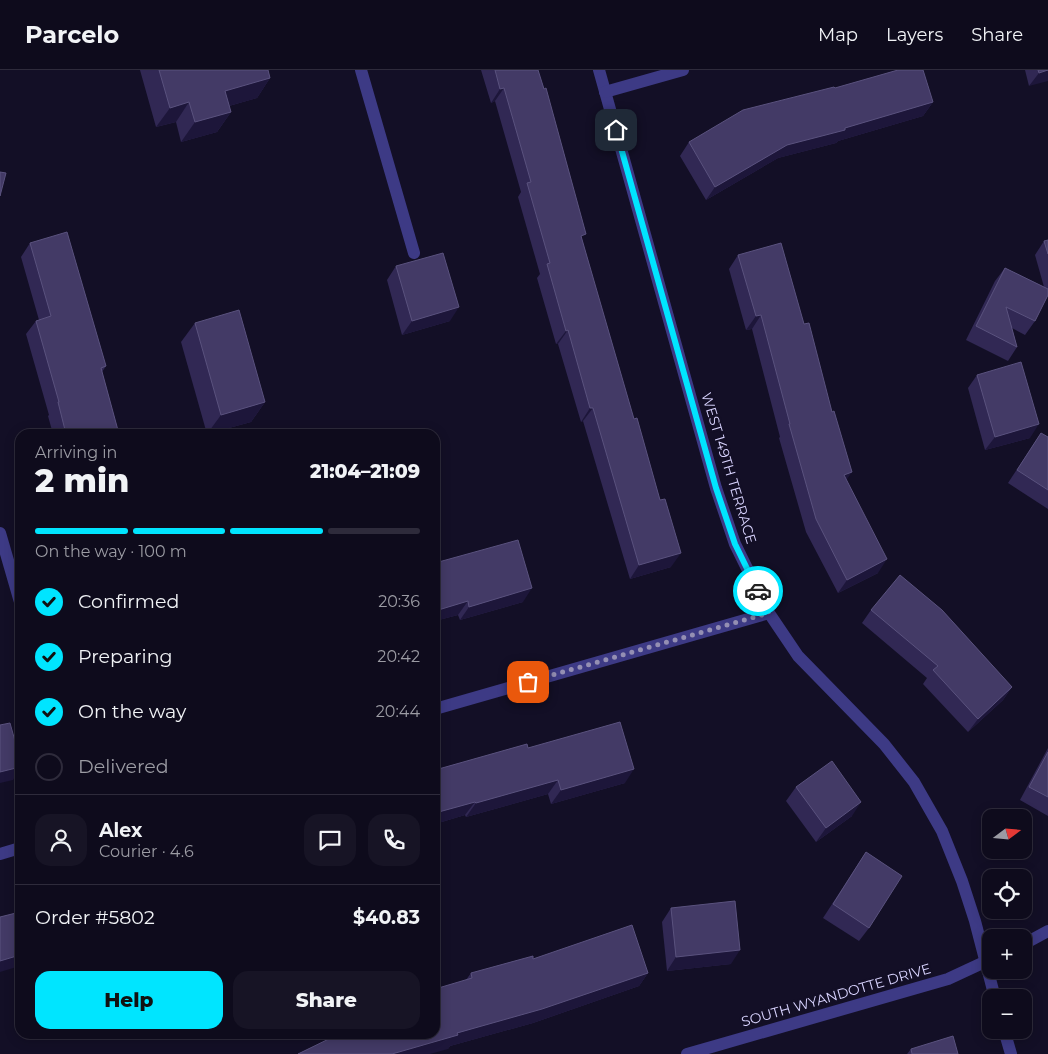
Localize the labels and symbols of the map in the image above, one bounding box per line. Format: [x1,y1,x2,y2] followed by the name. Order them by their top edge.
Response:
[595,109,637,151] pin
[697,390,761,546] street label: WEST 149TH TERRACE
[733,566,783,616] courier
[507,661,549,703] pin
[982,809,1032,859] north arrow
[739,959,933,1031] street label: SOUTH WYANDOTTE DRIVE

